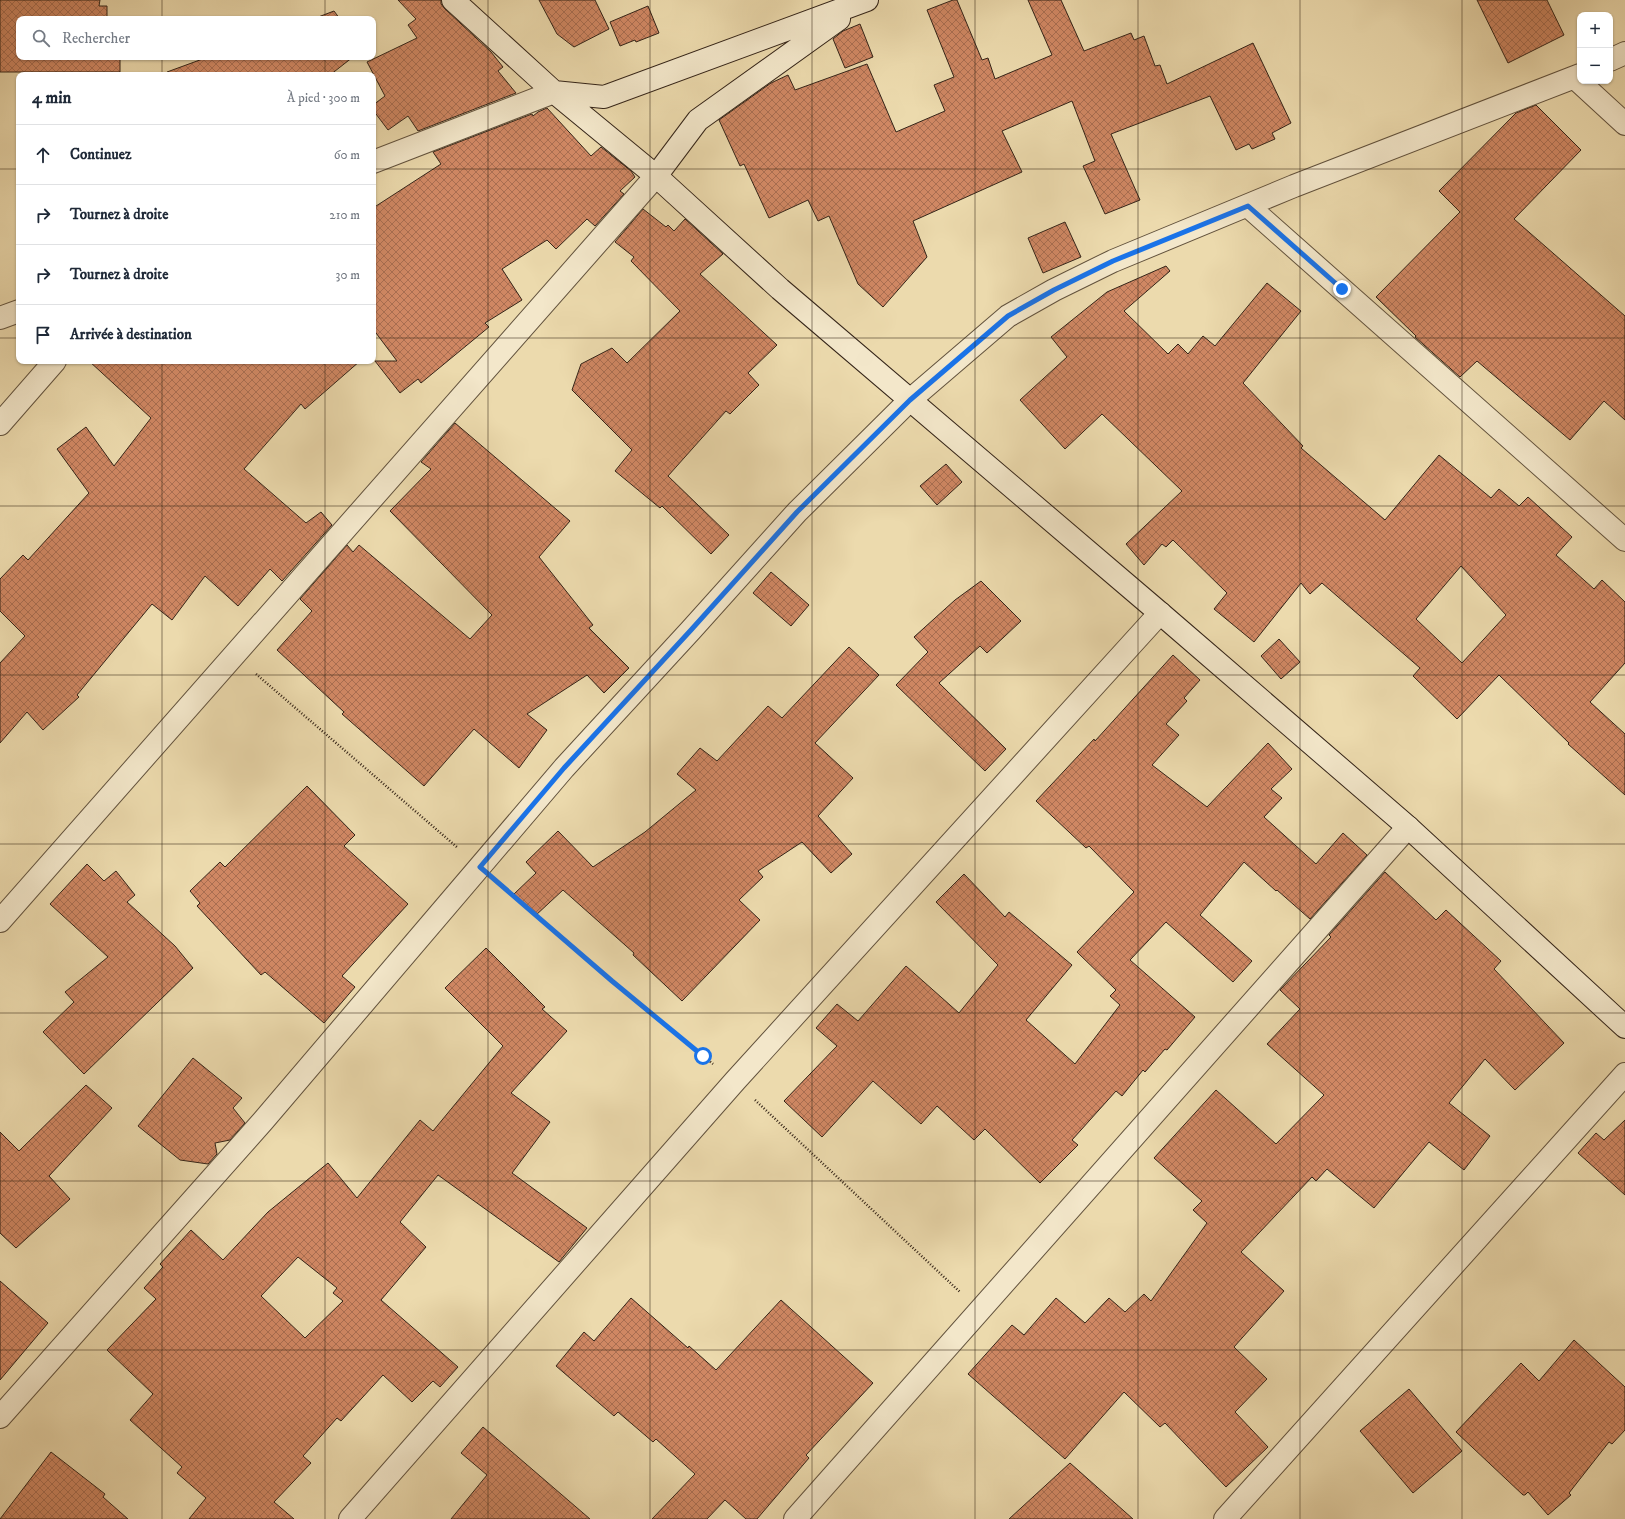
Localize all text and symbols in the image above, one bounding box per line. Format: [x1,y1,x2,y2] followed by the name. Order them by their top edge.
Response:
[1577,12,1613,84] map controls
[1577,12,1613,48] button: +
[16,16,376,60] search box
[30,27,52,49] icon: search
[62,29,130,48] text: Rechercher
[1577,48,1613,84] button: −
[32,87,71,109] text: 4 min
[287,90,360,106] text: À pied · 300 m
[32,144,54,166] icon: ahead
[70,145,131,164] text: Continuez
[334,147,360,163] text: 60 m
[32,204,54,226] icon: right
[70,205,168,224] text: Tournez à droite
[329,207,360,223] text: 210 m
[32,264,54,286] icon: right
[70,265,168,284] text: Tournez à droite
[336,267,360,283] text: 30 m
[1333,280,1351,298] route end
[32,324,54,346] icon: arrive
[70,325,192,344] text: Arrivée à destination
[694,1047,712,1065] route start

